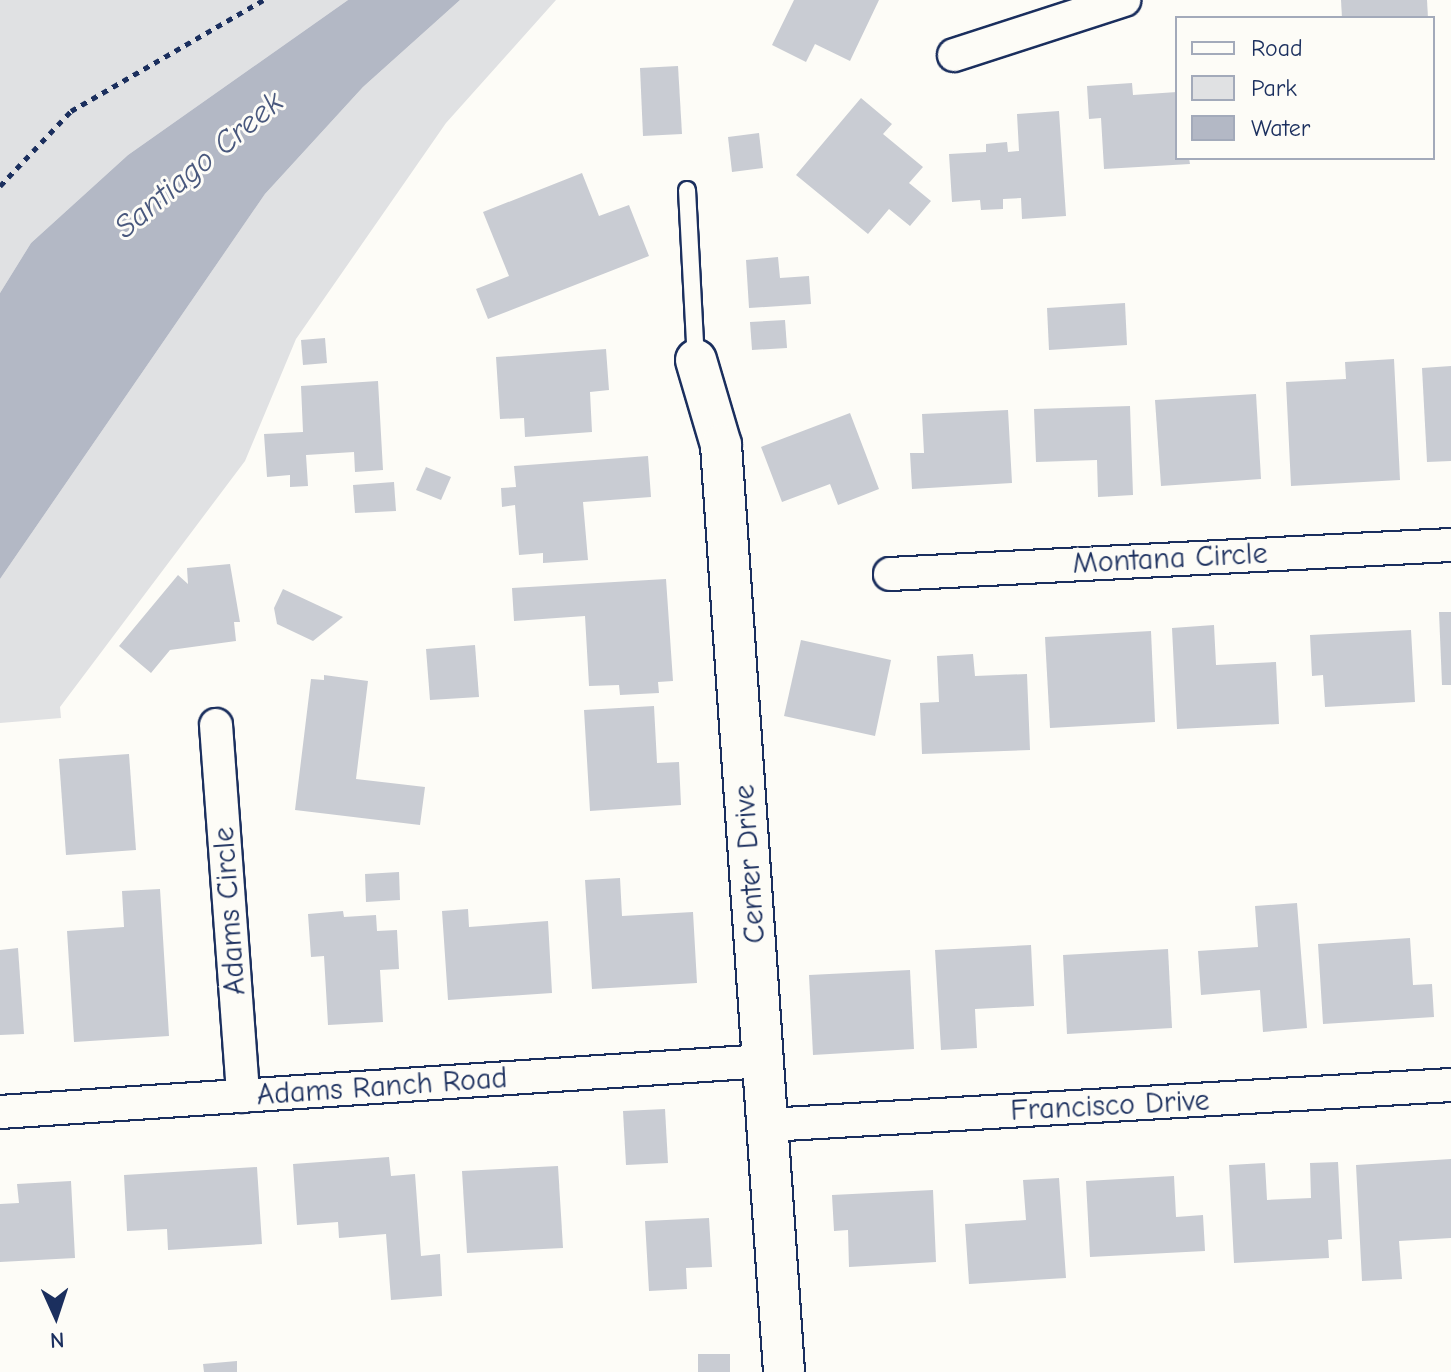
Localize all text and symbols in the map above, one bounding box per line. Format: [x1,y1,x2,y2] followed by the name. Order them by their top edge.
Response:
[1175,16,1435,160] legend
[1251,34,1303,62] text: Road
[1251,74,1297,102] text: Park
[107,83,291,247] water label: Santiago Creek
[1251,114,1310,142] text: Water
[1072,536,1268,582] street label: Montana Circle
[726,783,774,945] street label: Center Drive
[206,826,254,996] street label: Adams Circle
[256,1060,508,1114] street label: Adams Ranch Road
[1010,1083,1210,1129] street label: Francisco Drive
[16,1276,96,1356] north arrow
[49,1327,65,1353] text: N

